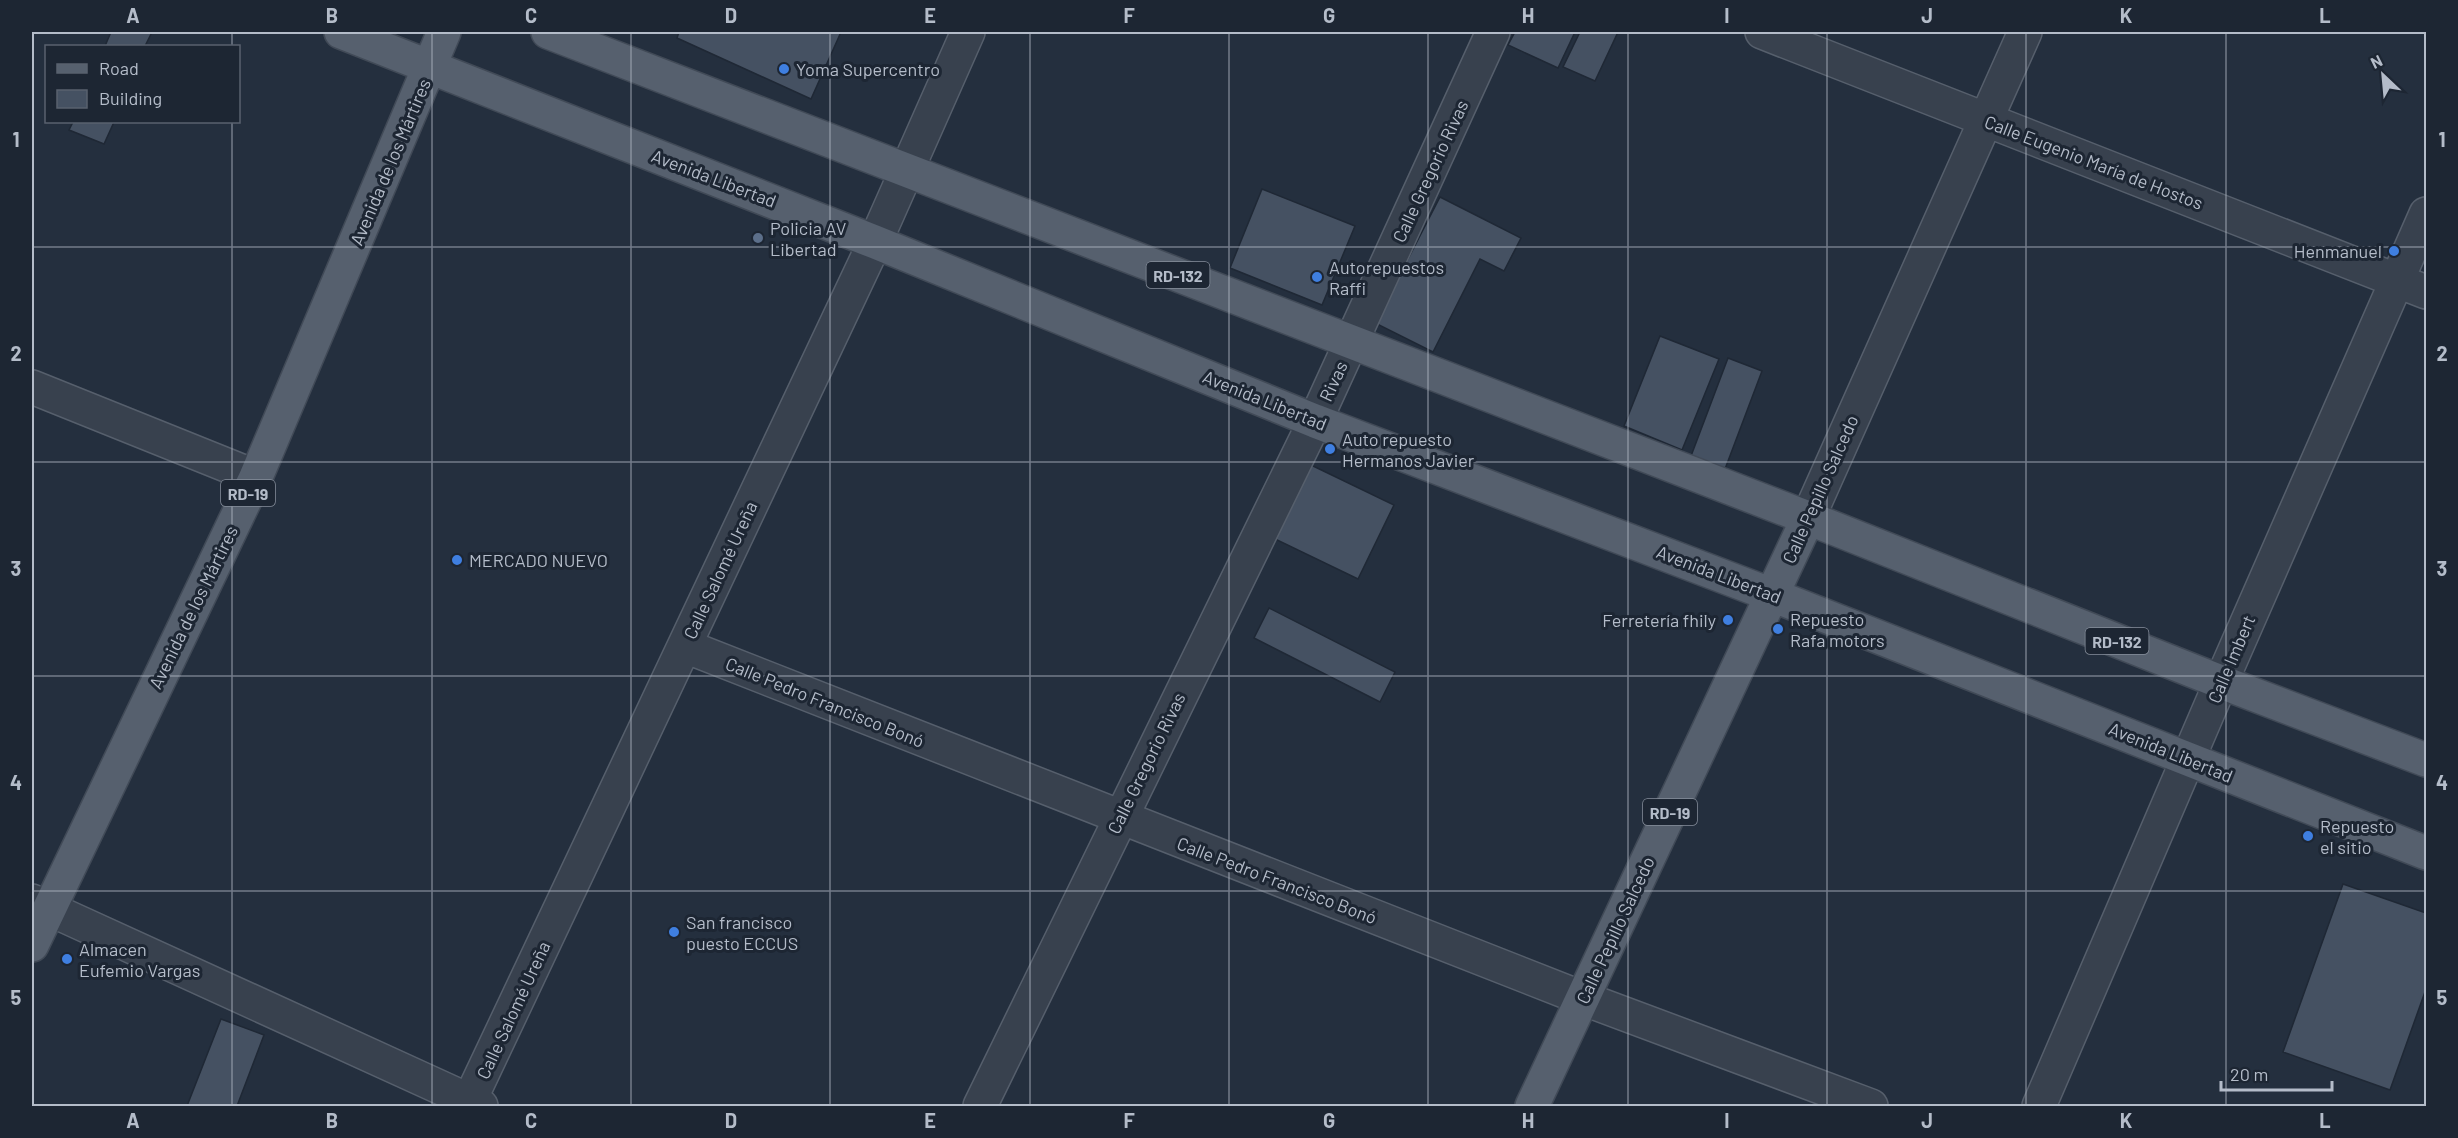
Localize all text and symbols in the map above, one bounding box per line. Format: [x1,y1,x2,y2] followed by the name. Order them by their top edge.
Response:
[126,3,140,27] text: A
[326,3,338,27] text: B
[525,3,537,27] text: C
[725,3,737,27] text: D
[924,3,936,27] text: E
[1123,3,1135,27] text: F
[1323,3,1335,27] text: G
[1522,3,1534,27] text: H
[1724,3,1730,27] text: I
[1921,3,1933,27] text: J
[2120,3,2133,27] text: K
[2319,3,2331,27] text: L
[45,45,240,123] legend
[2353,45,2413,105] north arrow
[2367,50,2385,72] text: N
[99,57,139,79] text: Road
[796,58,940,80] place label: Yoma Supercentro
[777,62,791,76] marker: Yoma Supercentro
[345,75,435,249] street label: Avenida de los Mártires
[99,87,162,109] text: Building
[1387,96,1473,246] street label: Calle Gregorio Rivas
[1982,110,2206,214] street label: Calle Eugenio María de Hostos
[12,127,20,151] text: 1
[2438,127,2446,151] text: 1
[649,144,779,212] street label: Avenida Libertad
[770,217,847,260] place label: Policia AV Libertad
[751,231,765,245] marker: Policia AV Libertad
[2294,240,2382,262] place label: Henmanuel
[2387,244,2401,258] marker: Henmanuel
[1329,256,1444,299] place label: Autorepuestos Raffi
[1146,262,1210,288] road number: RD-132
[1310,270,1324,284] marker: Autorepuestos Raffi
[10,341,22,365] text: 2
[2436,341,2448,365] text: 2
[1314,357,1352,405] street label: Rivas
[1200,365,1330,435] street label: Avenida Libertad
[1777,411,1863,567] street label: Calle Pepillo Salcedo
[1342,428,1475,471] place label: Auto repuesto Hermanos Javier
[1323,442,1337,456] marker: Auto repuesto Hermanos Javier
[221,480,275,506] road number: RD-19
[678,498,762,642] street label: Calle Salomé Ureña
[144,522,242,692] street label: Avenida de los Mártires
[1654,540,1784,608] street label: Avenida Libertad
[469,549,608,571] place label: MERCADO NUEVO
[450,553,464,567] marker: MERCADO NUEVO
[11,556,21,580] text: 3
[2437,556,2447,580] text: 3
[1790,608,1885,651] place label: Repuesto Rafa motors
[1602,609,1716,631] place label: Ferretería fhily
[2203,612,2259,706] street label: Calle Imbert
[1721,613,1735,627] marker: Ferretería fhily
[1771,622,1785,636] marker: Repuesto Rafa motors
[2086,628,2148,654] road number: RD-132
[723,652,927,752] street label: Calle Pedro Francisco Bonó
[1102,689,1190,837] street label: Calle Gregorio Rivas
[2106,717,2236,787] street label: Avenida Libertad
[10,770,22,794] text: 4
[2436,770,2448,794] text: 4
[1643,799,1697,825] road number: RD-19
[2320,815,2394,858] place label: Repuesto el sitio
[2301,829,2315,843] marker: Repuesto el sitio
[1174,832,1380,928] street label: Calle Pedro Francisco Bonó
[1571,853,1659,1007] street label: Calle Pepillo Salcedo
[686,911,798,954] place label: San francisco puesto ECCUS
[667,925,681,939] marker: San francisco puesto ECCUS
[79,938,200,981] place label: Almacen Eufemio Vargas
[471,938,555,1082] street label: Calle Salomé Ureña
[60,952,74,966] marker: Almacen Eufemio Vargas
[11,985,22,1009] text: 5
[2437,985,2448,1009] text: 5
[2221,1054,2332,1092] scale bar
[2230,1063,2268,1085] text: 20 m
[126,1108,140,1132] text: A
[326,1108,338,1132] text: B
[525,1108,537,1132] text: C
[725,1108,737,1132] text: D
[924,1108,936,1132] text: E
[1123,1108,1135,1132] text: F
[1323,1108,1335,1132] text: G
[1522,1108,1534,1132] text: H
[1724,1108,1730,1132] text: I
[1921,1108,1933,1132] text: J
[2120,1108,2133,1132] text: K
[2319,1108,2331,1132] text: L

